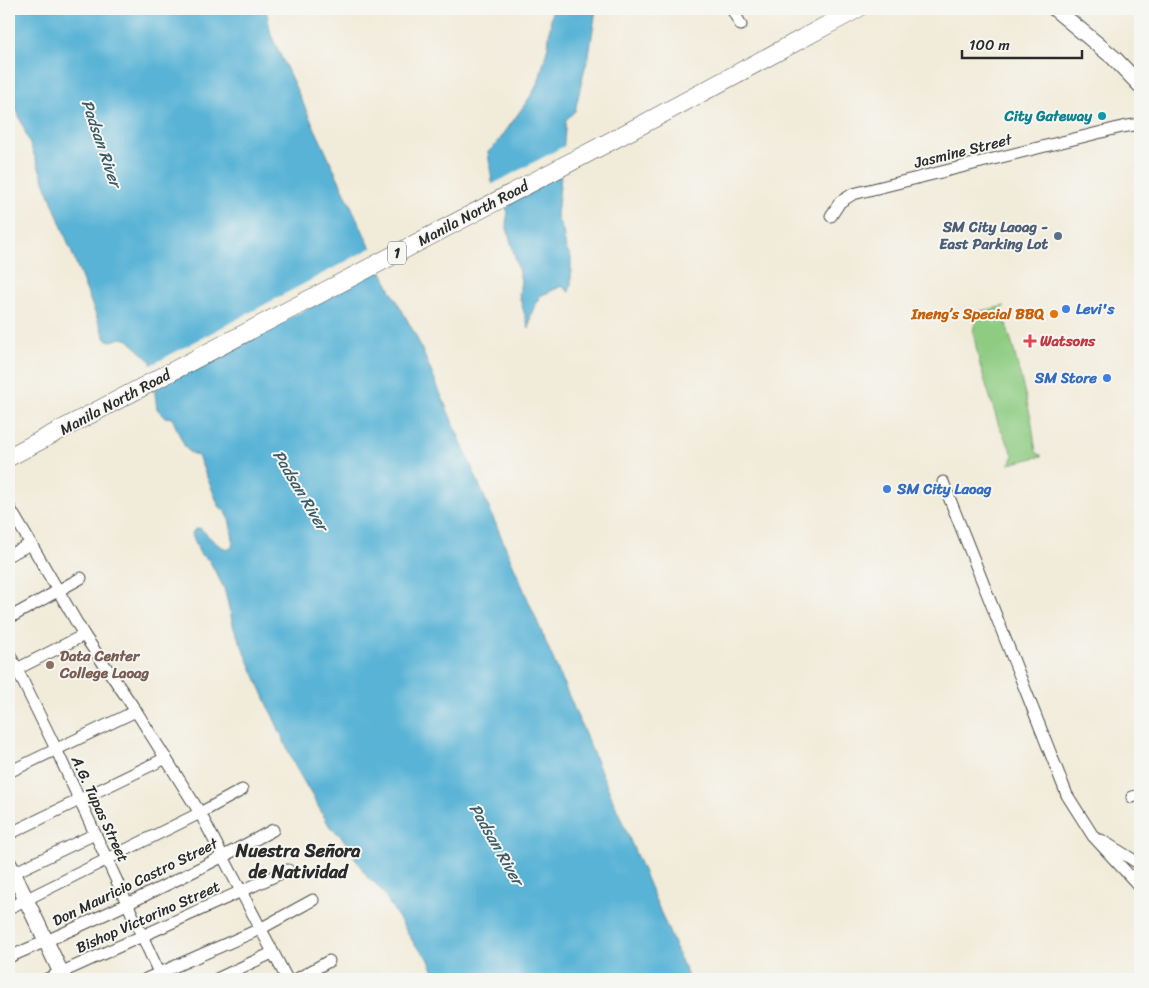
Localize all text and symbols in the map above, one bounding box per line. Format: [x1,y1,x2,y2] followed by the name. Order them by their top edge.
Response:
[962,28,1082,60] scale bar
[969,32,1010,58] text: 100 m
[73,96,131,194] water label: Padsan River
[1003,103,1093,129] place label: City Gateway
[1096,110,1108,122] marker: City Gateway
[910,126,1016,176] street label: Jasmine Street
[413,172,534,253] street label: Manila North Road
[939,214,1048,257] place label: SM City Laoag - East Parking Lot
[1052,230,1064,242] marker: SM City Laoag - East Parking Lot
[388,242,406,264] road number: 1
[1076,296,1115,322] place label: Levi's
[911,301,1044,327] place label: Ineng’s Special BBQ
[1060,303,1072,315] marker: Levi's
[1048,308,1060,320] marker: Ineng’s Special BBQ
[1040,328,1096,354] place label: Watsons
[1024,335,1036,347] marker: Watsons
[55,361,176,442] street label: Manila North Road
[1034,365,1097,391] place label: SM Store
[1101,372,1113,384] marker: SM Store
[265,444,338,540] water label: Padsan River
[896,476,992,502] place label: SM City Laoag
[881,483,893,495] marker: SM City Laoag
[59,643,150,686] place label: Data Center College Laoag
[44,659,56,671] marker: Data Center College Laoag
[64,751,136,867] street label: A.G. Tupas Street
[461,798,534,894] water label: Padsan River
[48,830,223,933] street label: Don Mauricio Castro Street
[235,835,361,888] district label: Nuestra Señora de Natividad
[72,873,225,960] street label: Bishop Victorino Street

